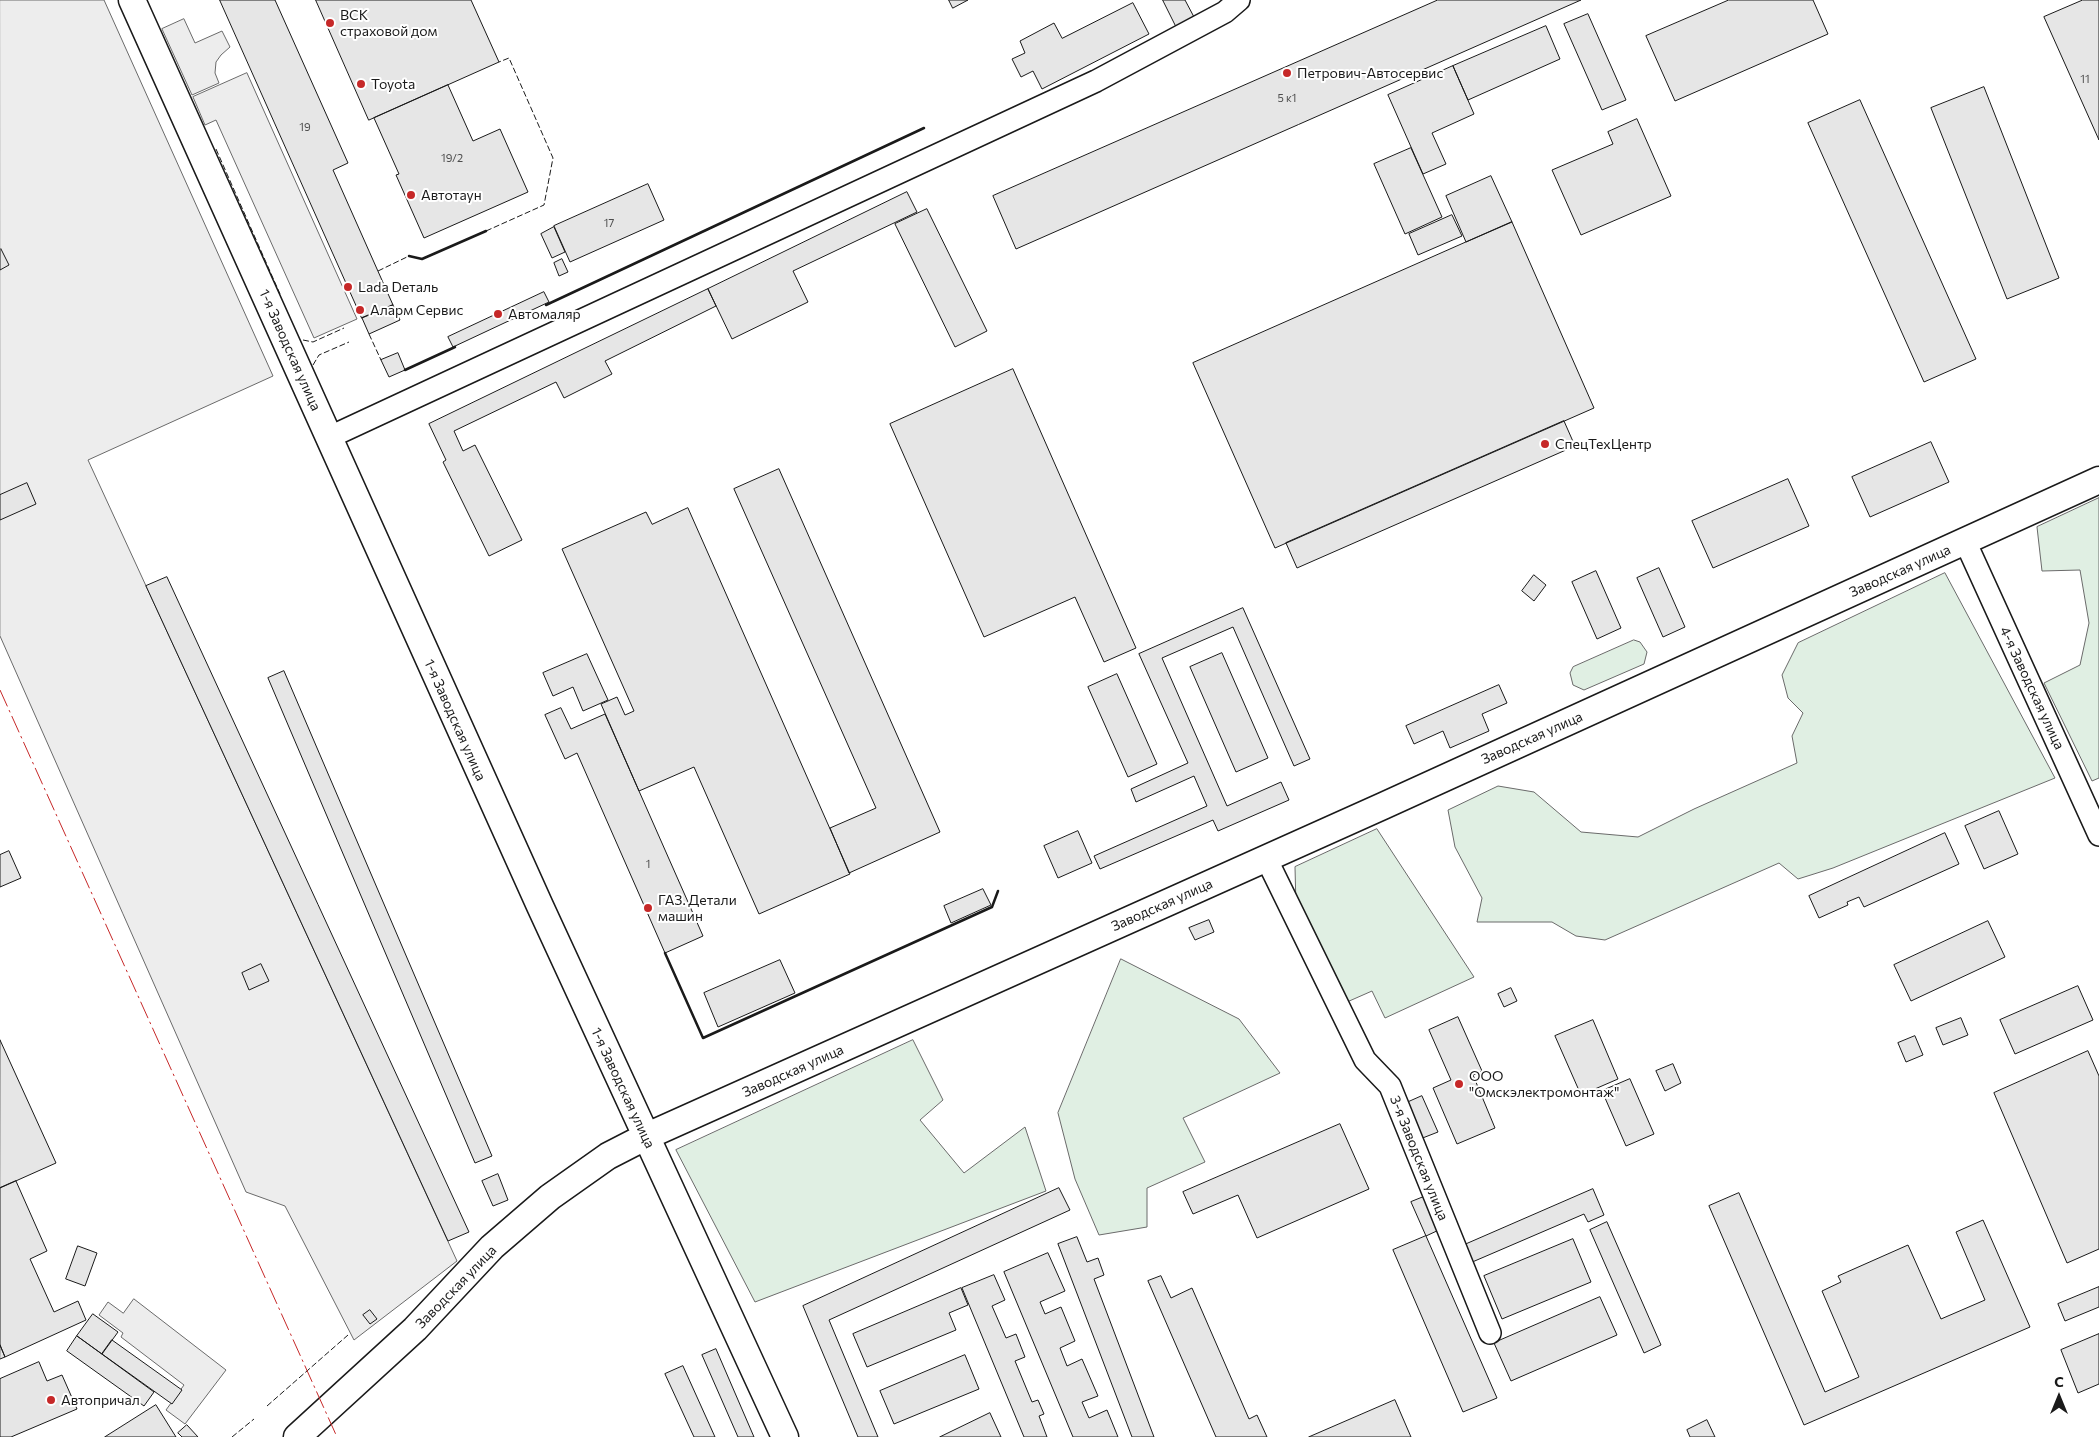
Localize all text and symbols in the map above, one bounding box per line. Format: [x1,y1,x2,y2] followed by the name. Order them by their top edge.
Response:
[340,7,437,40] place label: ВСК страховой дом
[324,17,336,29] marker: ВСК страховой дом
[1297,65,1443,81] place label: Петрович-Автосервис
[1281,67,1293,79] marker: Петрович-Автосервис
[2080,72,2090,86] house number: 11
[371,76,415,92] place label: Toyota
[355,78,367,90] marker: Toyota
[1277,91,1297,105] house number: 5 к1
[299,120,311,134] house number: 19
[441,151,463,165] house number: 19/2
[421,187,482,203] place label: Автотаун
[405,189,417,201] marker: Автотаун
[604,216,614,230] house number: 17
[358,279,438,295] place label: Lada Dеталь
[342,281,354,293] marker: Lada Dеталь
[256,287,324,413] street label: 1-я Заводская улица
[370,302,463,318] place label: Аларм Сервис
[354,304,366,316] marker: Аларм Сервис
[508,306,581,322] place label: Автомаляр
[492,308,504,320] marker: Автомаляр
[1555,436,1652,452] place label: СпецТехЦентр
[1539,438,1551,450] marker: СпецТехЦентр
[1847,541,1953,601] street label: Заводская улица
[1996,624,2068,752] street label: 4-я Заводская улица
[421,657,489,783] street label: 1-я Заводская улица
[1479,708,1585,768] street label: Заводская улица
[646,857,650,871] house number: 1
[1109,875,1215,935] street label: Заводская улица
[658,892,737,924] place label: ГАЗ. Детали машин
[642,902,654,914] marker: ГАЗ. Детали машин
[588,1025,658,1151] street label: 1-я Заводская улица
[740,1041,846,1101] street label: Заводская улица
[1469,1068,1619,1100] place label: ООО "Омскэлектромонтаж"
[1453,1078,1465,1090] marker: ООО "Омскэлектромонтаж"
[1386,1093,1452,1223] street label: 3-я Заводская улица
[412,1242,500,1332] street label: Заводская улица
[2034,1372,2084,1422] north arrow
[2054,1373,2064,1390] text: С
[61,1392,140,1408] place label: Автопричал
[45,1394,57,1406] marker: Автопричал

